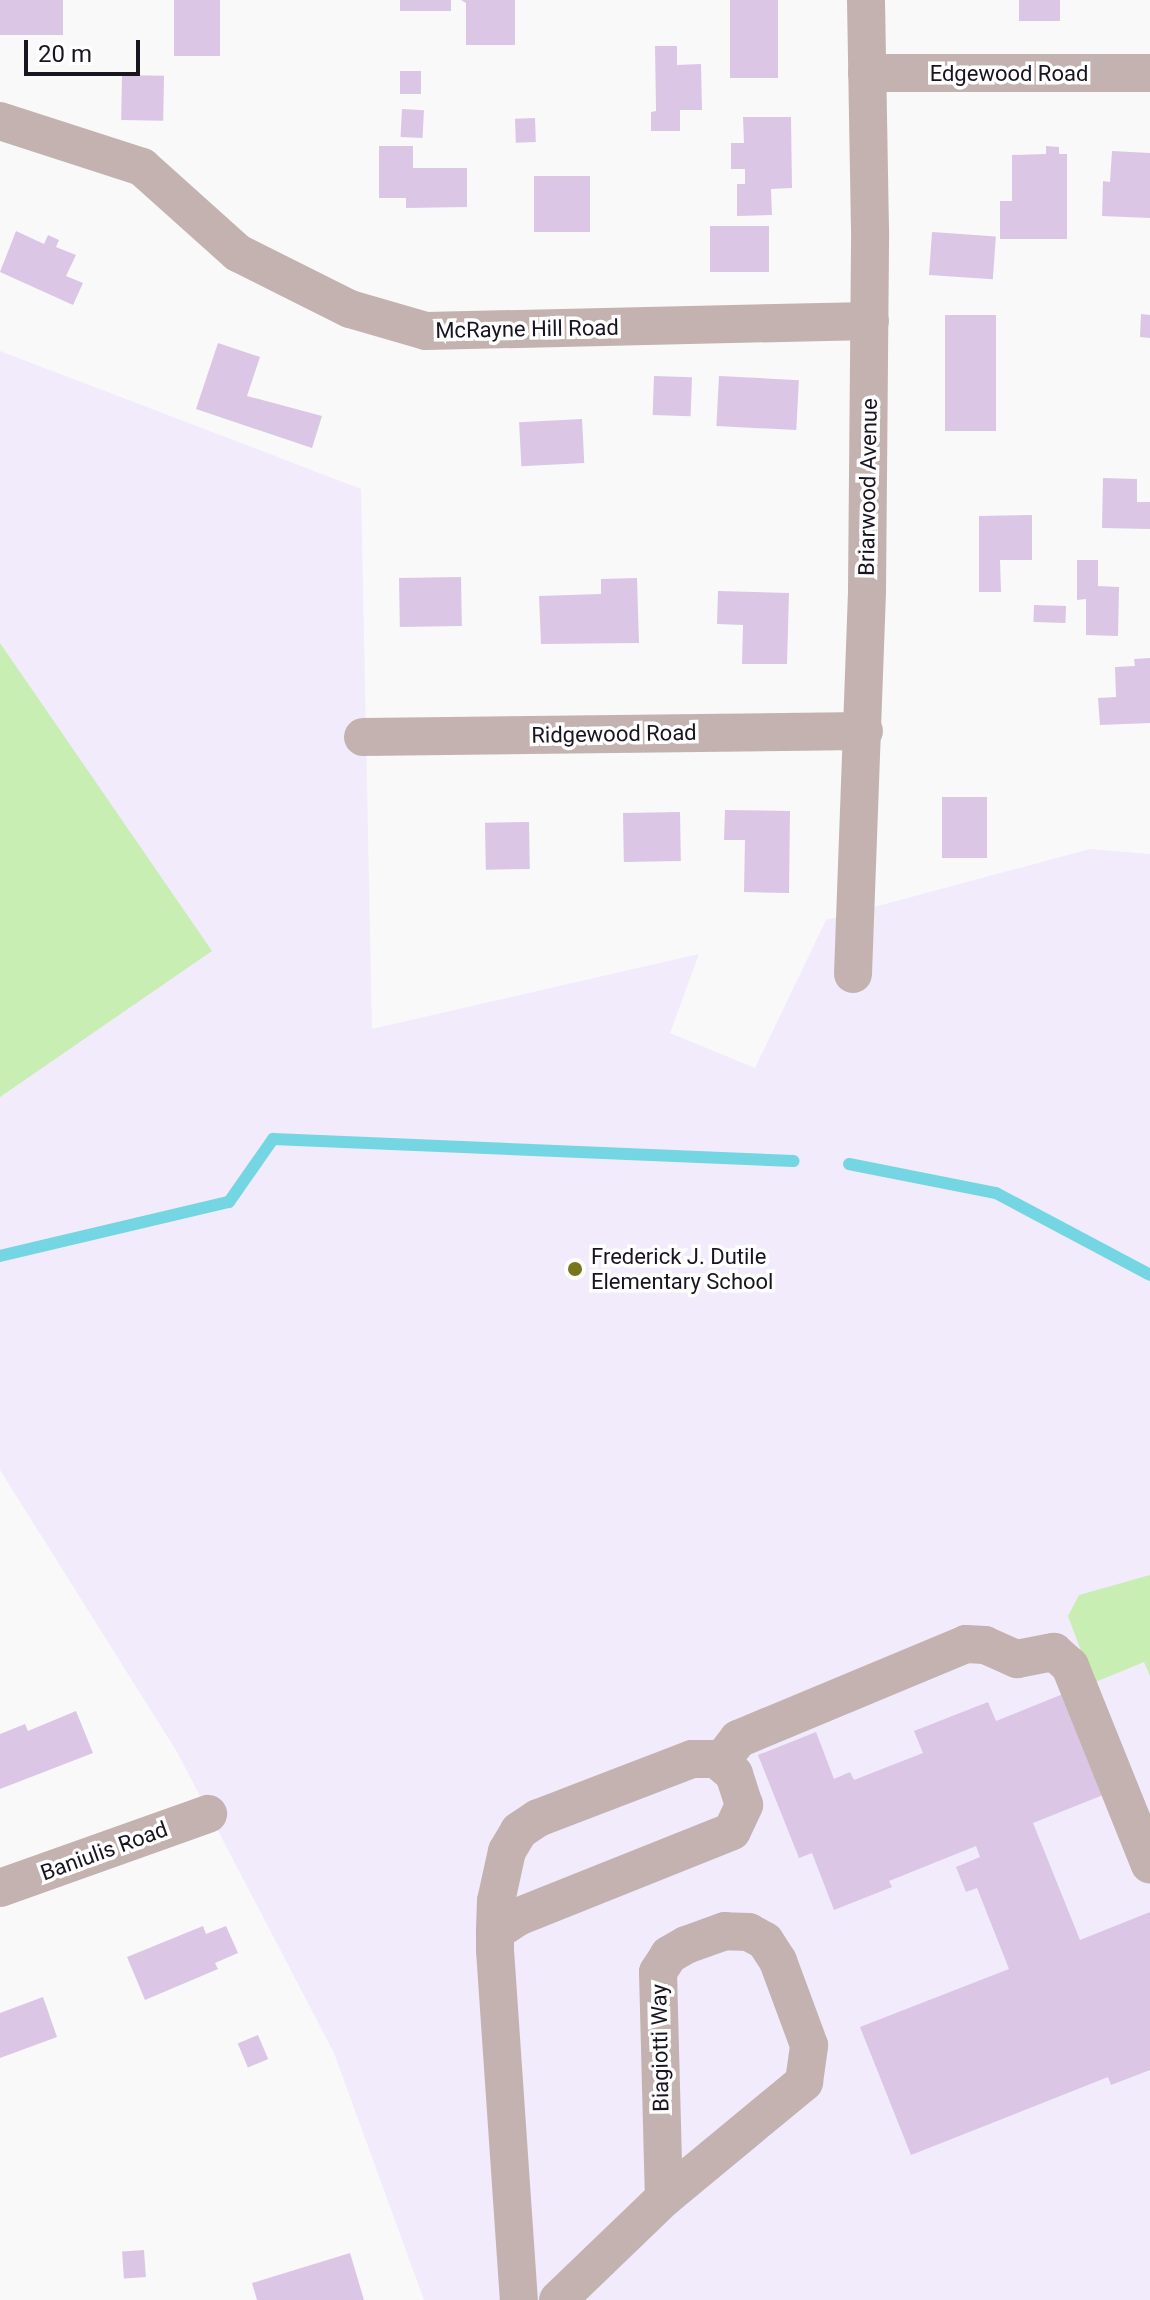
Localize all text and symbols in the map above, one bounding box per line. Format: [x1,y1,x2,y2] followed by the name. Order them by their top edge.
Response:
[28,24,144,74] scale bar
[38,40,92,68] text: 20 m
[930,61,1088,87] street label: Edgewood Road
[435,314,619,344] street label: McRayne Hill Road
[853,398,883,576] street label: Briarwood Avenue
[531,719,697,749] street label: Ridgewood Road
[591,1243,773,1294] place label: Frederick J. Dutile Elementary School
[566,1260,584,1278] marker: Frederick J. Dutile Elementary School
[37,1816,171,1886] street label: Baniulis Road
[646,1984,674,2112] street label: Biagiotti Way

